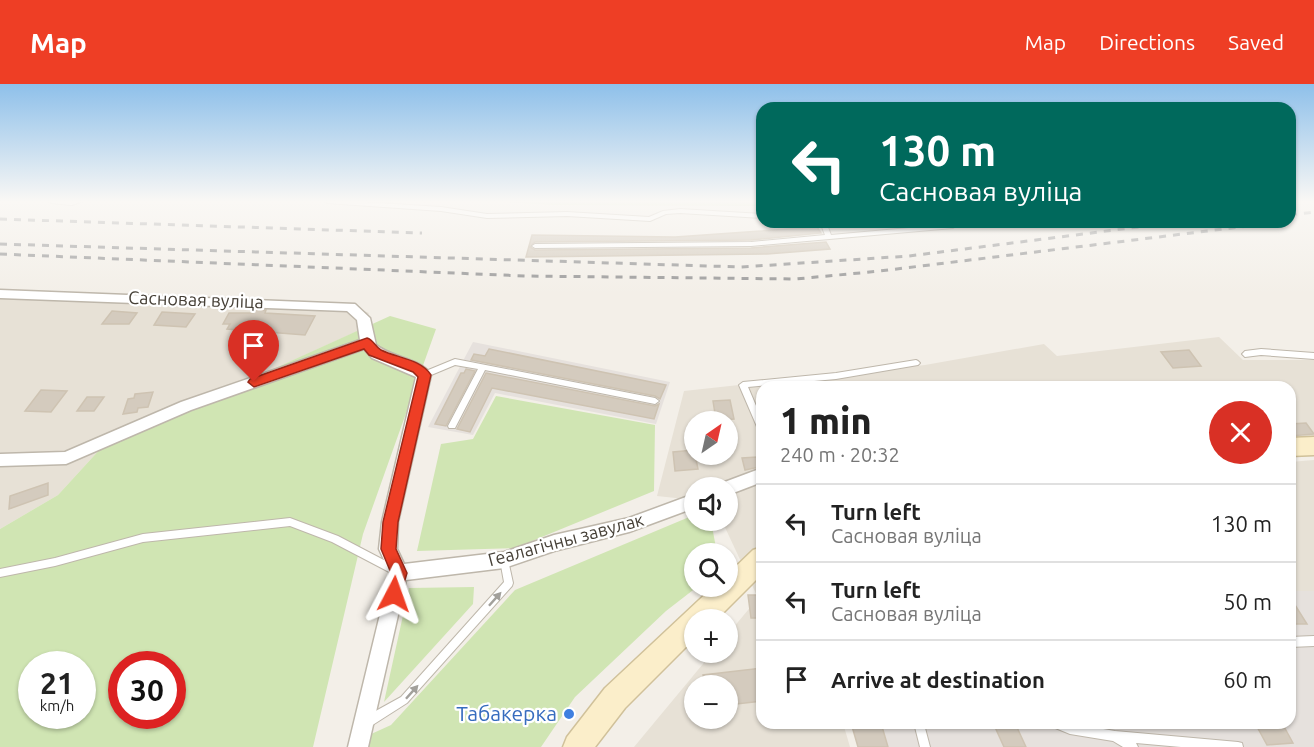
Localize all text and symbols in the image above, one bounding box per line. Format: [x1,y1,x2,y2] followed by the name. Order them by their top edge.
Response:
[30,27,87,58] text: Map
[1025,30,1066,54] text: Map
[1099,30,1195,54] text: Directions
[1228,30,1284,54] text: Saved
[780,126,858,204] icon: left
[879,127,996,174] text: 130 m
[879,176,1082,206] text: Сасновая вуліца
[128,287,264,311] street label: Сасновая вуліца
[228,320,279,382] pin
[237,329,270,362] icon: arrive
[780,400,872,441] text: 1 min
[1209,401,1272,464] button: close
[684,411,738,465] north arrow
[684,411,738,729] map controls
[780,443,900,466] text: 240 m · 20:32
[684,477,738,531] button: sound
[831,499,921,524] text: Turn left
[780,507,813,540] icon: left
[486,509,646,569] street label: Геалагічны завулак
[1211,511,1272,536] text: 130 m
[831,524,982,547] text: Сасновая вуліца
[684,543,738,597] button: search
[362,562,426,626] position arrow
[831,577,921,602] text: Turn left
[780,585,813,618] icon: left
[1223,589,1272,614] text: 50 m
[488,591,502,606] one-way arrow
[831,602,982,625] text: Сасновая вуліца
[684,609,738,663] button: +
[108,651,186,729] speed limit sign: 30
[780,663,813,696] icon: arrive
[40,666,74,700] text: 21
[831,667,1045,692] text: Arrive at destination
[1223,667,1272,692] text: 60 m
[684,675,738,729] button: −
[405,685,418,700] one-way arrow
[40,697,74,714] text: km/h
[456,701,557,725] place label: Табакерка
[562,707,576,721] marker: Табакерка

